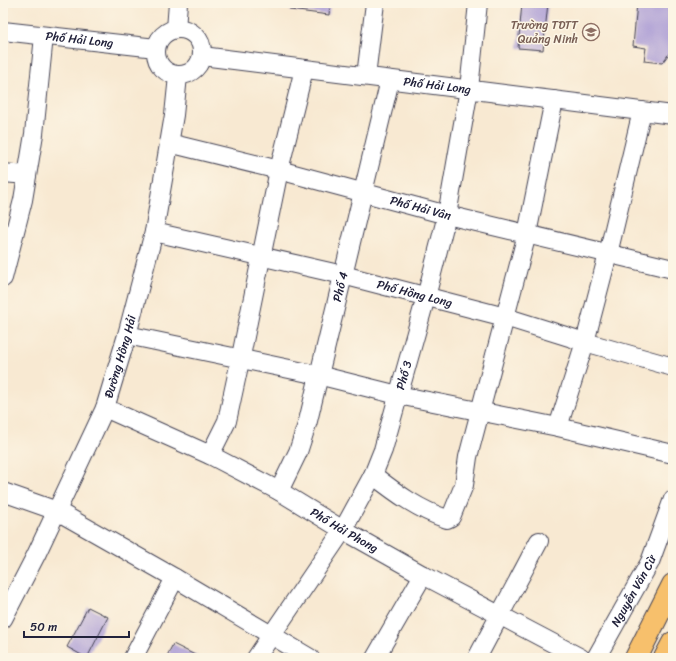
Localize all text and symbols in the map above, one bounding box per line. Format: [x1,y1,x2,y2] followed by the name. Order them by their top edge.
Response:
[511,14,579,50] place label: Trường TDTT Quảng Ninh
[581,22,601,42] school or university icon: Trường TDTT Quảng Ninh
[45,25,115,54] street label: Phố Hải Long
[402,70,472,101] street label: Phố Hải Long
[388,189,454,227] street label: Phố Hải Vân
[326,269,355,304] street label: Phố 4
[375,273,455,314] street label: Phố Hồng Long
[98,312,143,401] street label: Đường Hồng Hải
[389,358,419,392] street label: Phố 3
[306,501,383,559] street label: Phố Hải Phong
[605,550,663,631] street label: Nguyễn Văn Cừ
[24,613,129,639] scale bar
[30,616,57,638] text: 50 m

